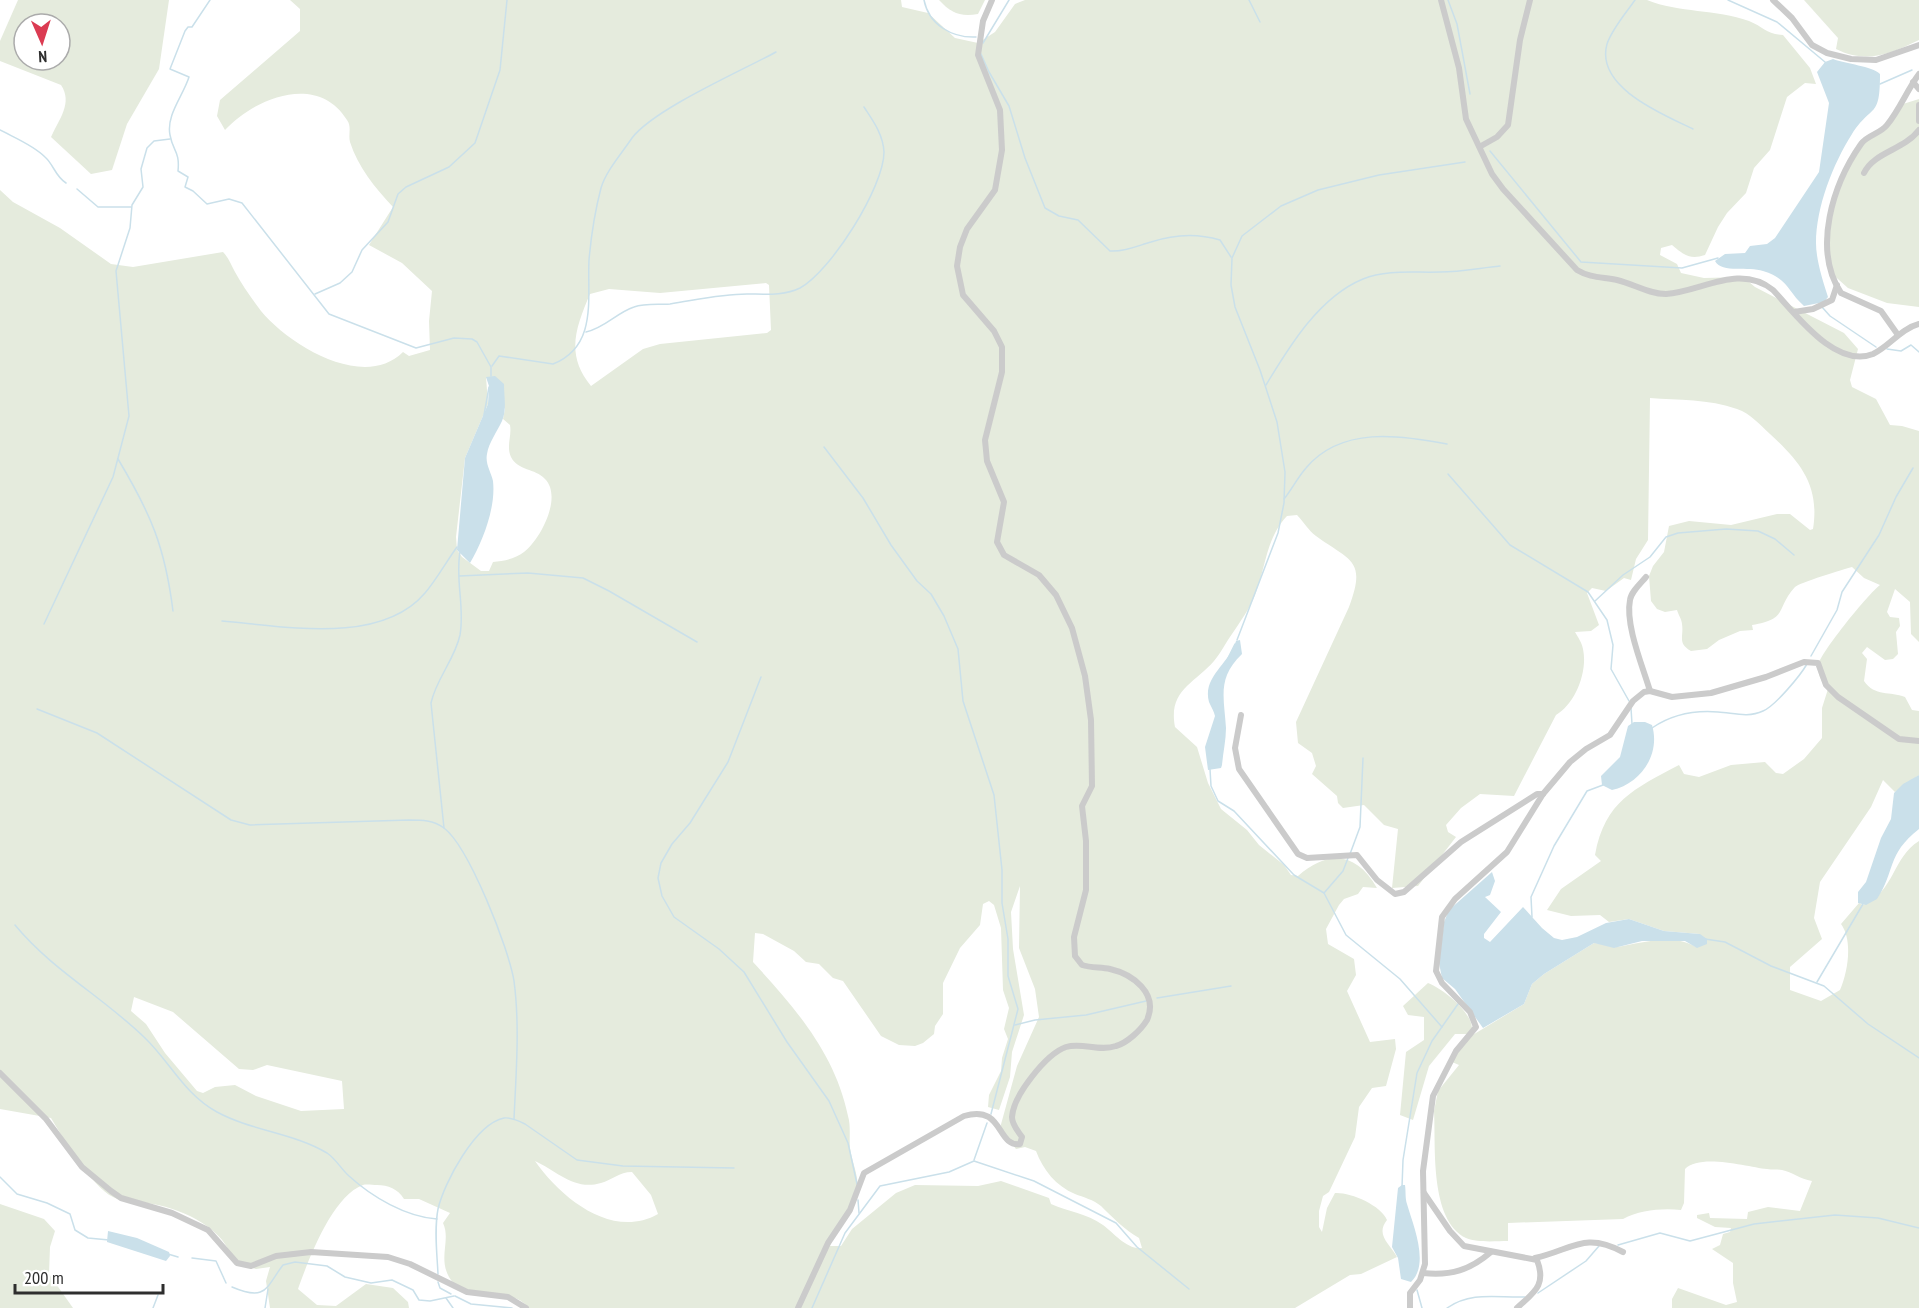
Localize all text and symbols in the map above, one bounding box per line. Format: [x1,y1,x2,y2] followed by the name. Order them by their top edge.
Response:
[12,12,72,72] north arrow
[38,47,48,67] text: N
[15,1257,164,1295] scale bar
[24,1266,64,1289] text: 200 m

